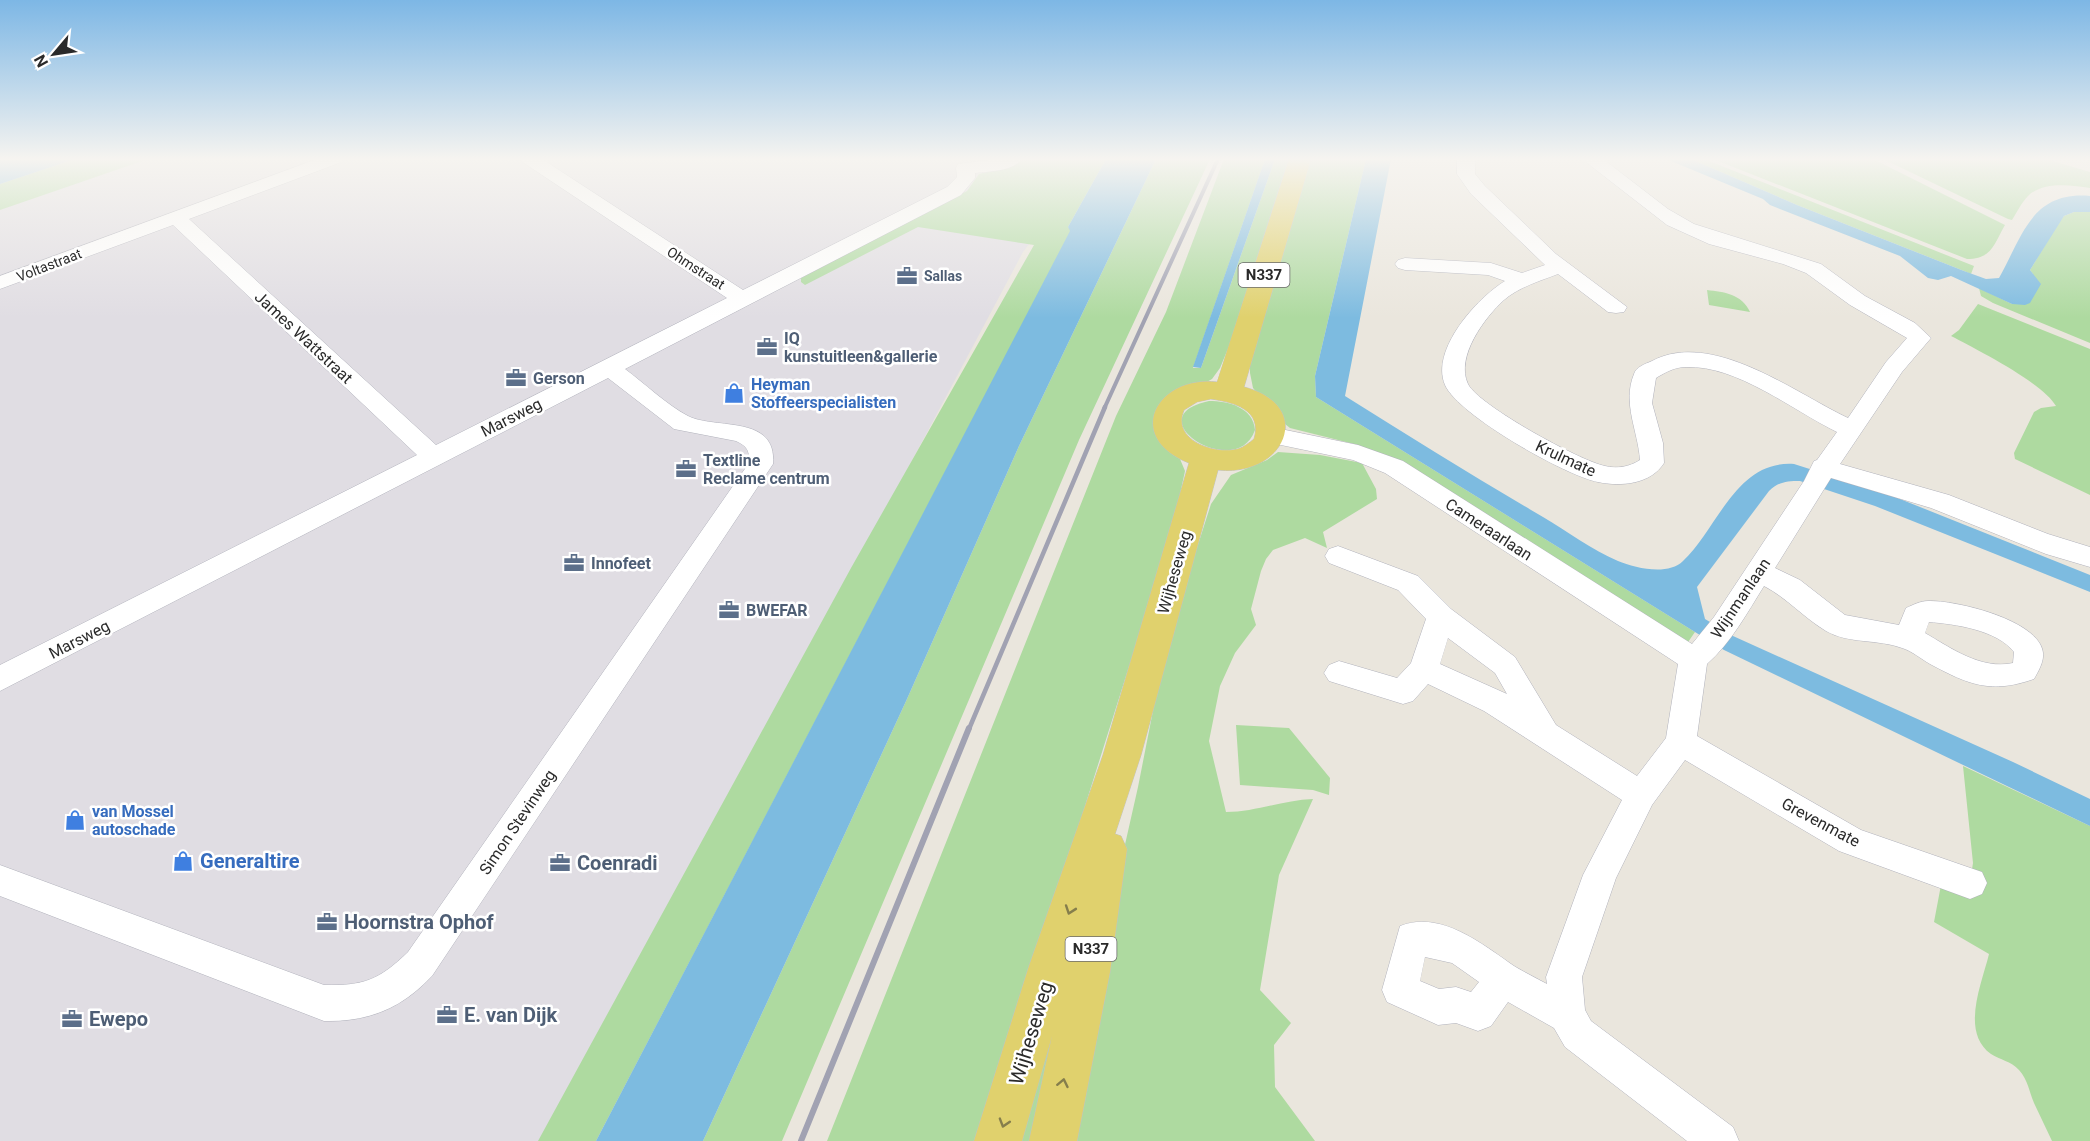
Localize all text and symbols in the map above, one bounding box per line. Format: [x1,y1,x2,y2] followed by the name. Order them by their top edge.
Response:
[24,24,84,84] north arrow
[30,51,52,71] text: N
[664,243,728,293] street label: Ohmstraat
[14,245,84,285] street label: Voltastraat
[1238,263,1290,287] road number: N337
[895,264,919,288] office icon: Sallas
[924,268,962,284] place label: Sallas
[251,287,356,387] street label: James Wattstraat
[784,329,938,366] place label: IQ kunstuitleen&gallerie
[755,335,779,359] office icon: IQ kunstuitleen&gallerie
[504,366,528,390] office icon: Gerson
[533,369,585,388] place label: Gerson
[751,375,896,412] place label: Heyman Stoffeerspecialisten
[722,381,746,405] shop icon: Heyman Stoffeerspecialisten
[478,394,545,441] street label: Marsweg
[1532,436,1599,481] street label: Krulmate
[703,451,830,488] place label: Textline Reclame centrum
[674,457,698,481] office icon: Textline Reclame centrum
[1442,494,1536,565] street label: Cameraarlaan
[1154,528,1195,616] street label: Wijheseweg
[562,551,586,575] office icon: Innofeet
[591,554,651,573] place label: Innofeet
[1707,555,1774,642] street label: Wijnmanlaan
[717,598,741,622] office icon: BWEFAR
[746,601,808,620] place label: BWEFAR
[46,616,113,663] street label: Marsweg
[475,766,560,878] street label: Simon Stevinweg
[1778,794,1863,851] street label: Grevenmate
[92,802,176,839] place label: van Mossel autoschade
[63,808,87,832] shop icon: van Mossel autoschade
[171,849,195,873] shop icon: Generaltire
[200,849,300,873] place label: Generaltire
[548,851,572,875] office icon: Coenradi
[577,851,658,875] place label: Coenradi
[1065,904,1077,915] one-way arrow
[315,910,339,934] office icon: Hoornstra Ophof
[344,910,494,934] place label: Hoornstra Ophof
[1066,937,1116,961] road number: N337
[1004,978,1058,1088] street label: Wijheseweg
[435,1003,459,1027] office icon: E. van Dijk
[464,1003,557,1027] place label: E. van Dijk
[60,1007,84,1031] office icon: Ewepo
[89,1007,148,1031] place label: Ewepo
[1056,1079,1069,1089] one-way arrow
[999,1117,1011,1128] one-way arrow

